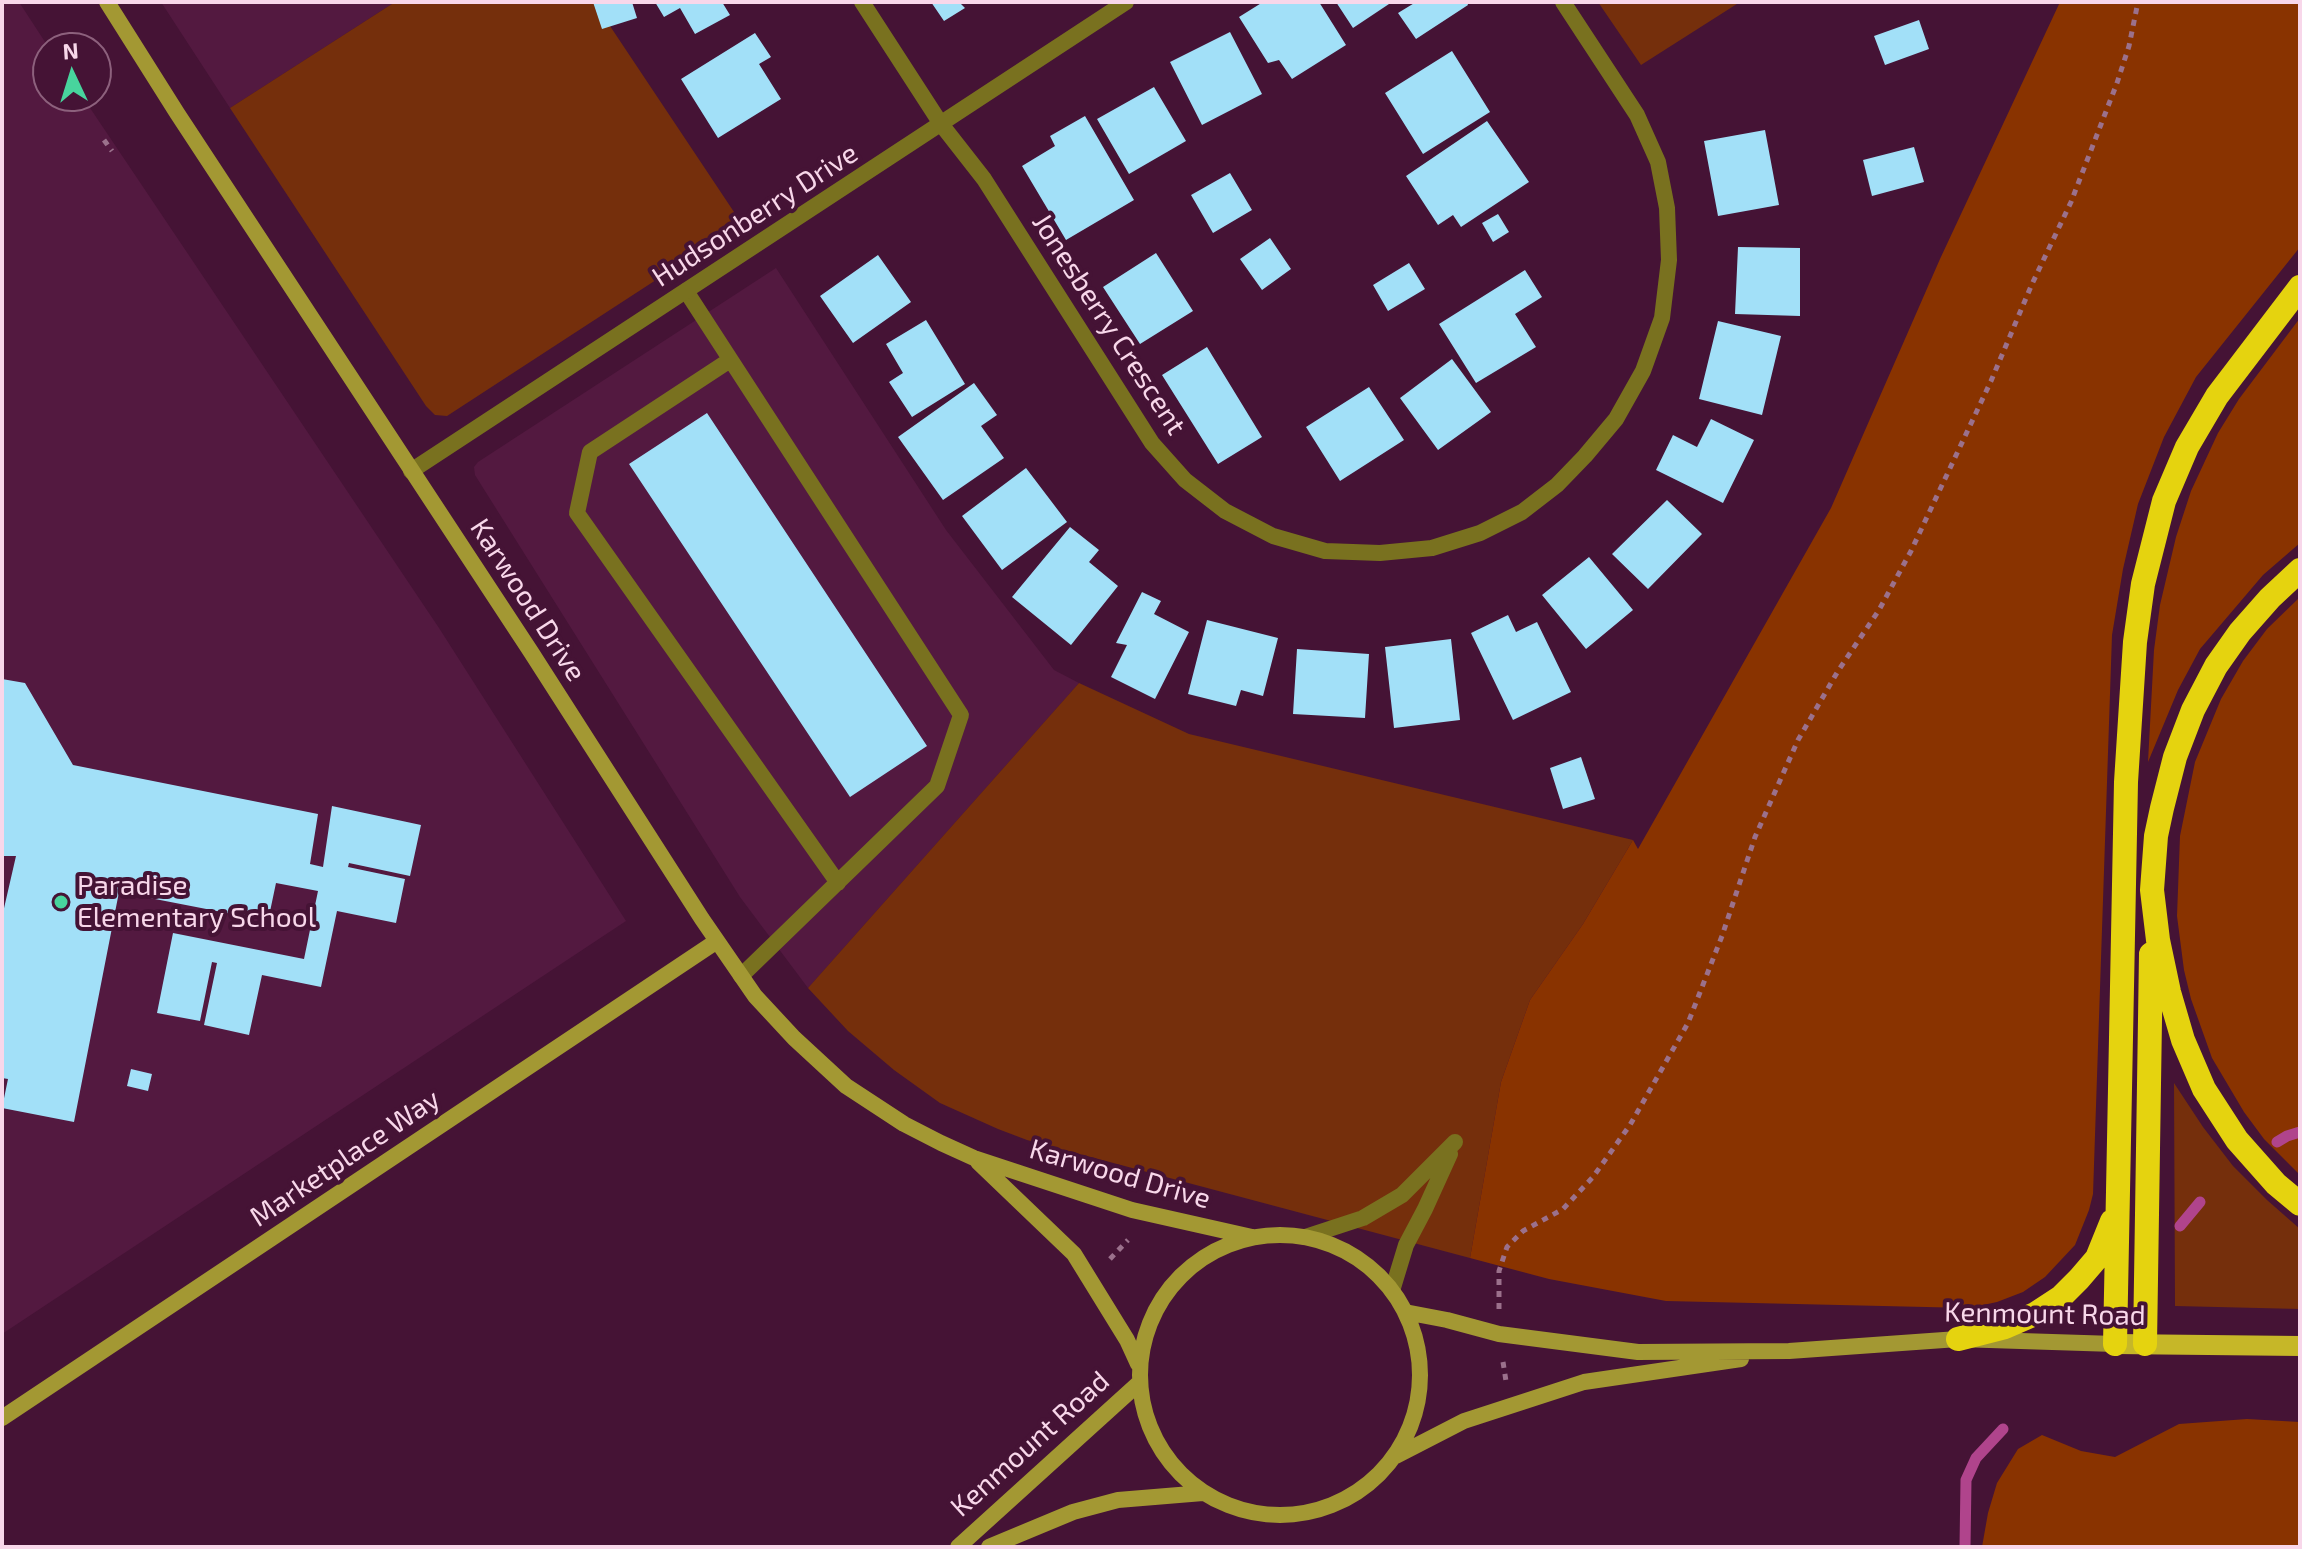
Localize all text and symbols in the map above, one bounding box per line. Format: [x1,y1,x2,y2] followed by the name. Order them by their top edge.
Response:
[32,32,112,112] north arrow
[62,37,79,64] text: N
[646,136,864,294] street label: Hudsonberry Drive
[1025,207,1193,441] street label: Jonesberry Crescent
[463,513,593,687] street label: Karwood Drive
[77,869,316,935] place label: Paradise Elementary School
[52,893,70,911] marker: Paradise Elementary School
[244,1082,446,1234] street label: Marketplace Way
[1026,1132,1214,1216] street label: Karwood Drive
[1944,1295,2146,1333] street label: Kenmount Road
[944,1364,1116,1524] street label: Kenmount Road

